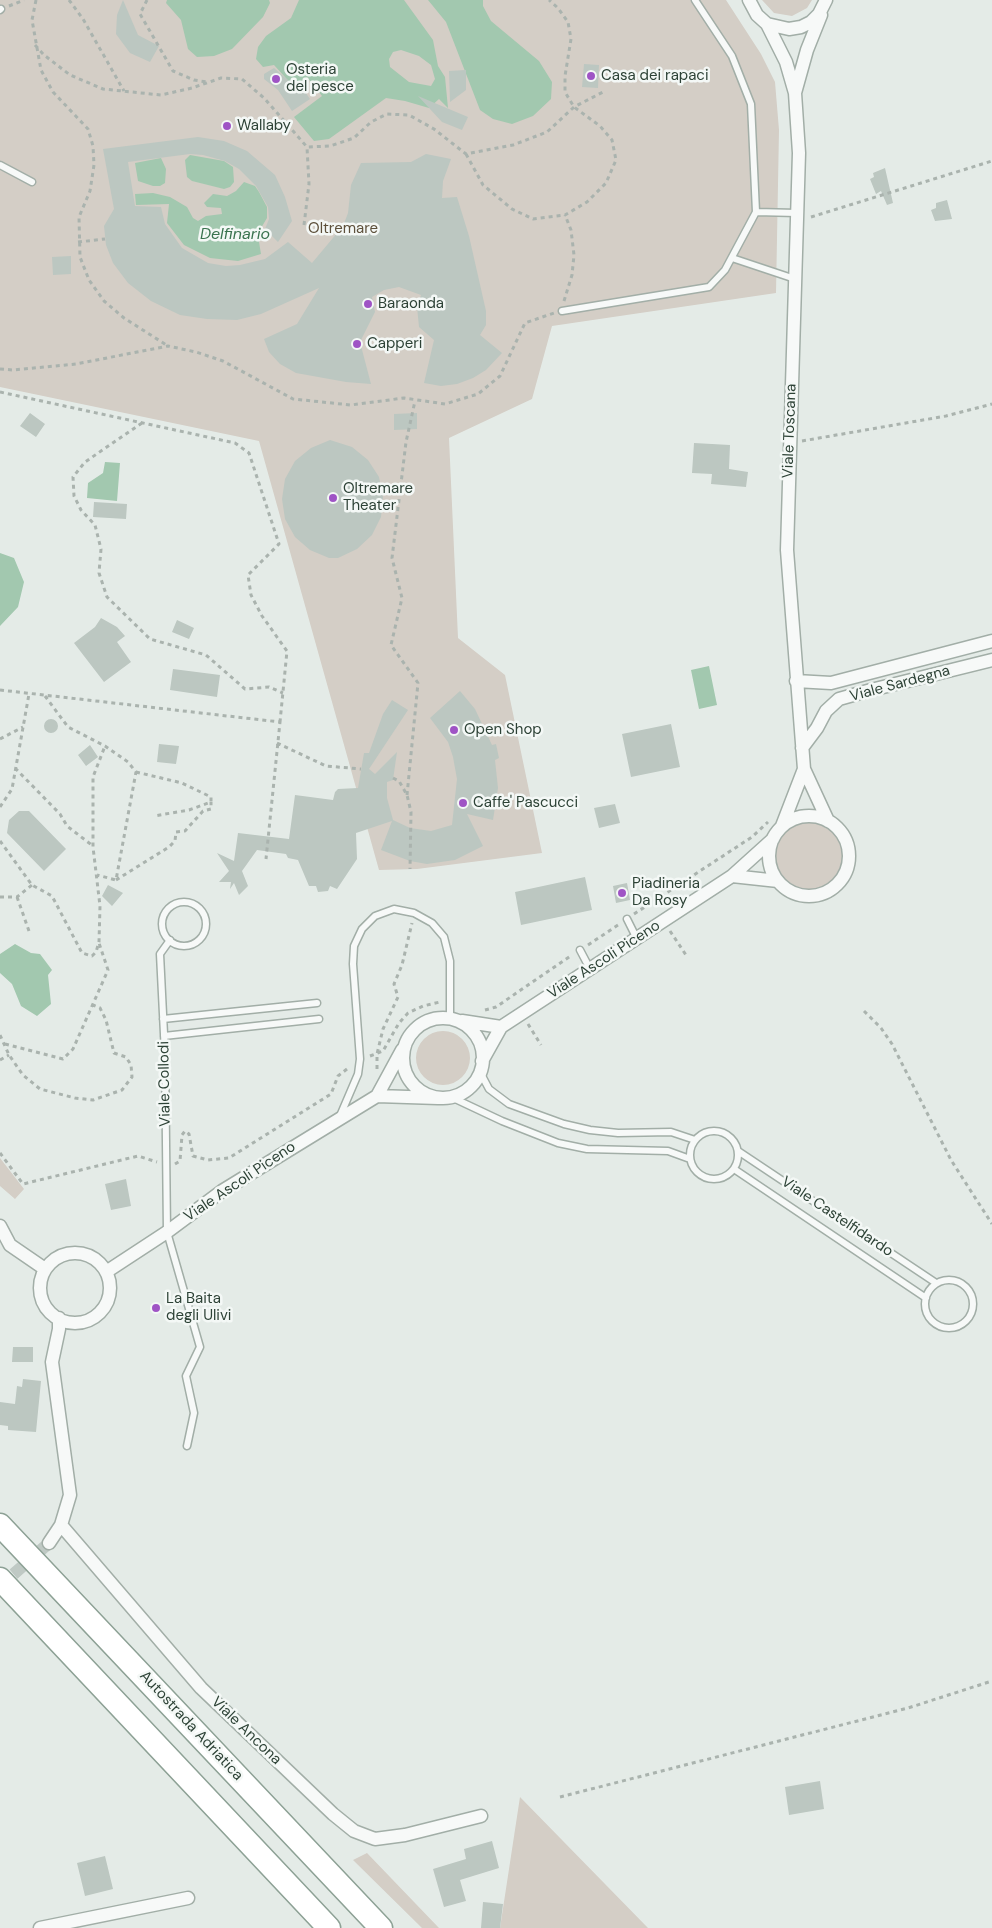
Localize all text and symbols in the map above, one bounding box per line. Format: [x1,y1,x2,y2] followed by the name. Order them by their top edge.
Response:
[286,61,354,96] place label: Osteria del pesce
[601,67,709,85] place label: Casa dei rapaci
[585,70,597,82] marker: Casa dei rapaci
[270,73,282,85] marker: Osteria del pesce
[237,117,291,135] place label: Wallaby
[221,120,233,132] marker: Wallaby
[308,220,378,238] park label: Oltremare
[200,225,270,245] water label: Delfinario
[378,295,444,313] place label: Baraonda
[362,298,374,310] marker: Baraonda
[367,335,422,353] place label: Capperi
[351,338,363,350] marker: Capperi
[779,383,801,479] street label: Viale Toscana
[343,480,413,515] place label: Oltremare Theater
[327,492,339,504] marker: Oltremare Theater
[848,662,952,706] street label: Viale Sardegna
[464,721,542,739] place label: Open Shop
[448,724,460,736] marker: Open Shop
[473,794,578,812] place label: Caffe' Pascucci
[457,797,469,809] marker: Caffe' Pascucci
[632,875,700,910] place label: Piadineria Da Rosy
[616,887,628,899] marker: Piadineria Da Rosy
[544,917,664,1003] street label: Viale Ascoli Piceno
[155,1041,175,1127] street label: Viale Collodi
[181,1138,299,1226] street label: Viale Ascoli Piceno
[778,1173,896,1261] street label: Viale Castelfidardo
[166,1290,231,1325] place label: La Baita degli Ulivi
[150,1302,162,1314] marker: La Baita degli Ulivi
[135,1667,247,1785] street label: Autostrada Adriatica
[207,1693,285,1769] street label: Viale Ancona

